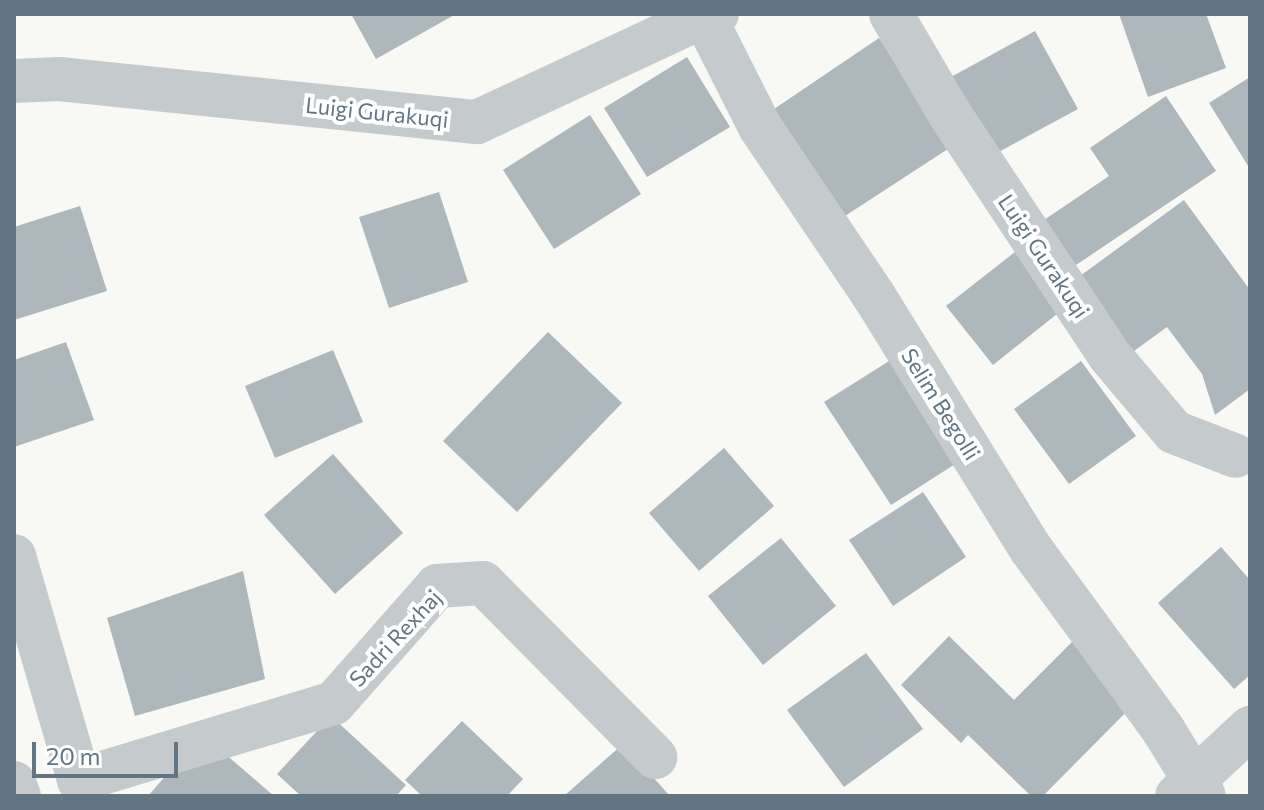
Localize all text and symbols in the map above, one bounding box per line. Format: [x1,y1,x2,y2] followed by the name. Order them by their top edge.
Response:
[304,91,450,133] street label: Luigi Gurakuqi
[993,189,1095,323] street label: Luigi Gurakuqi
[896,343,986,465] street label: Selim Begolli
[343,584,447,692] street label: Sadri Rexhaj
[36,726,182,776] scale bar
[46,741,100,770] text: 20 m

